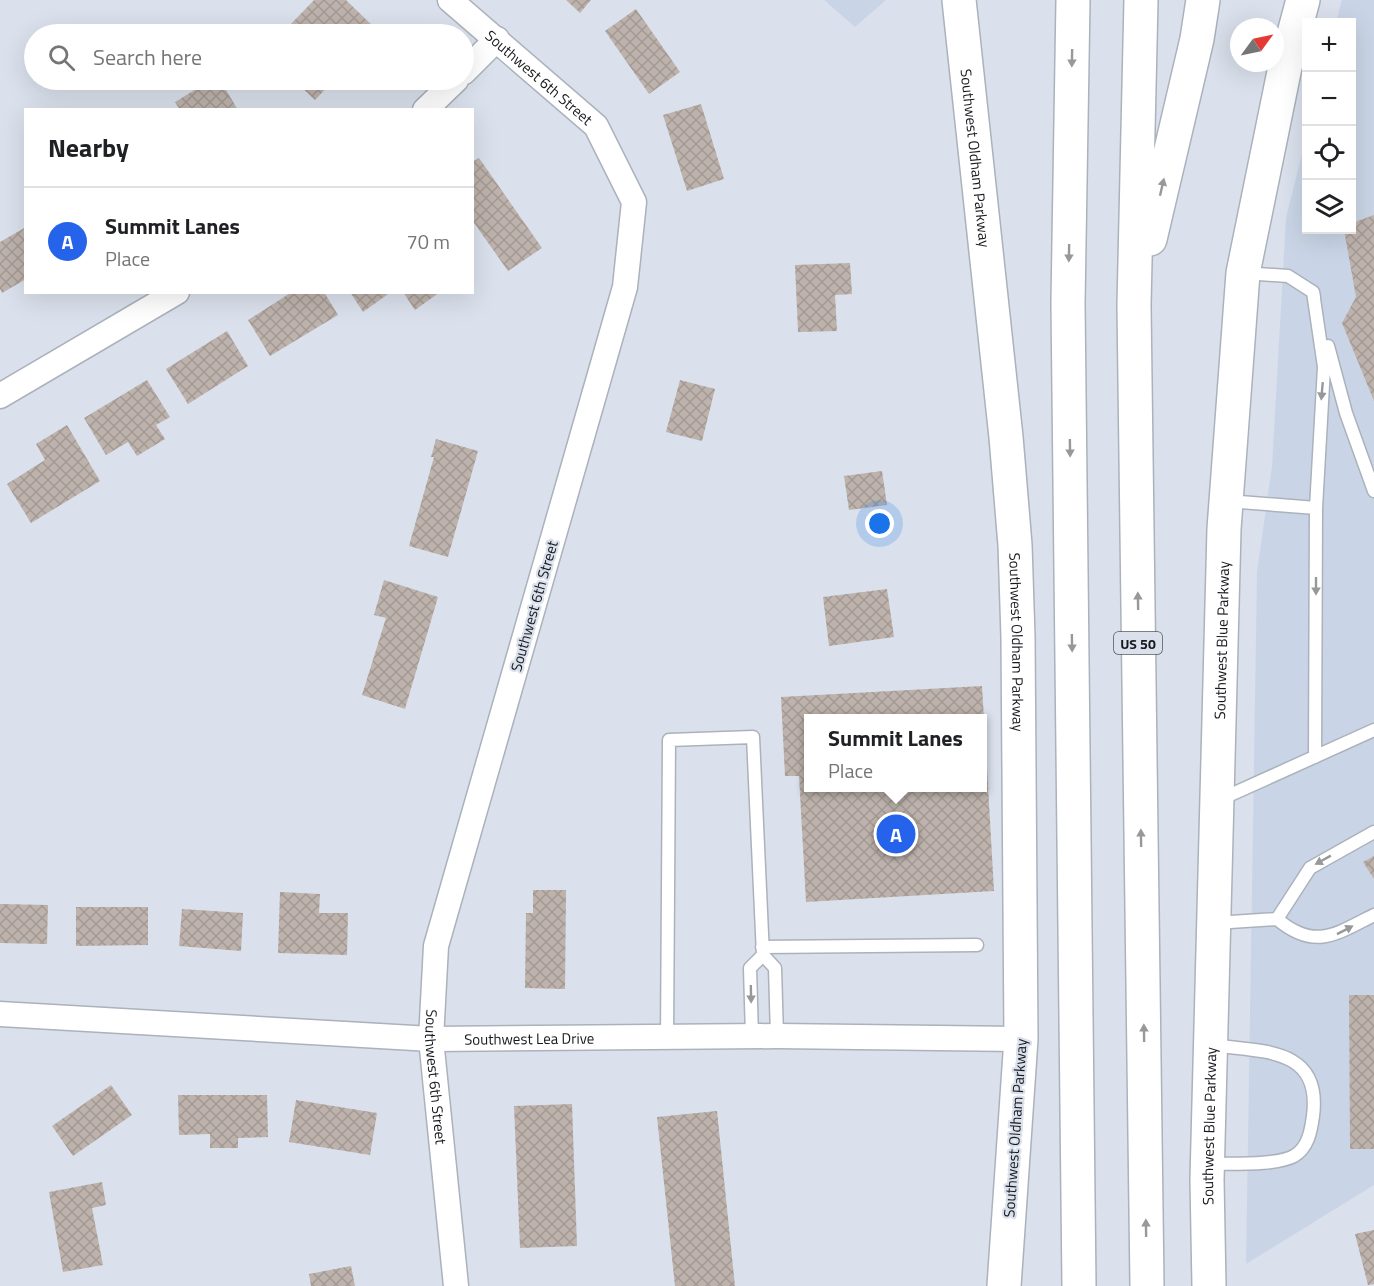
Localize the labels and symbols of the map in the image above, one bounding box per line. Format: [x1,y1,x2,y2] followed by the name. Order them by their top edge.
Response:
[1230,18,1284,72] north arrow
[481,24,599,131] street label: Southwest 6th Street
[1067,49,1077,68] one-way arrow
[955,68,997,248] street label: Southwest Oldham Parkway
[1158,177,1167,196] one-way arrow
[1064,244,1074,263] one-way arrow
[1317,382,1326,401] one-way arrow
[1065,439,1075,458] one-way arrow
[865,509,894,538] your location
[504,537,564,674] street label: Southwest 6th Street
[1004,552,1030,732] street label: Southwest Oldham Parkway
[1208,561,1235,720] street label: Southwest Blue Parkway
[1311,577,1320,596] one-way arrow
[1133,591,1143,610] one-way arrow
[1114,632,1162,654] road number: US 50
[1067,634,1077,653] one-way arrow
[876,812,916,856] pin: A
[1136,828,1146,847] one-way arrow
[1315,855,1331,866] one-way arrow
[1336,925,1353,935] one-way arrow
[746,984,756,1003] one-way arrow
[420,1009,453,1146] street label: Southwest 6th Street
[1139,1023,1148,1042] one-way arrow
[464,1026,594,1050] street label: Southwest Lea Drive
[997,1038,1033,1218] street label: Southwest Oldham Parkway
[1195,1047,1222,1205] street label: Southwest Blue Parkway
[1141,1218,1151,1237] one-way arrow

